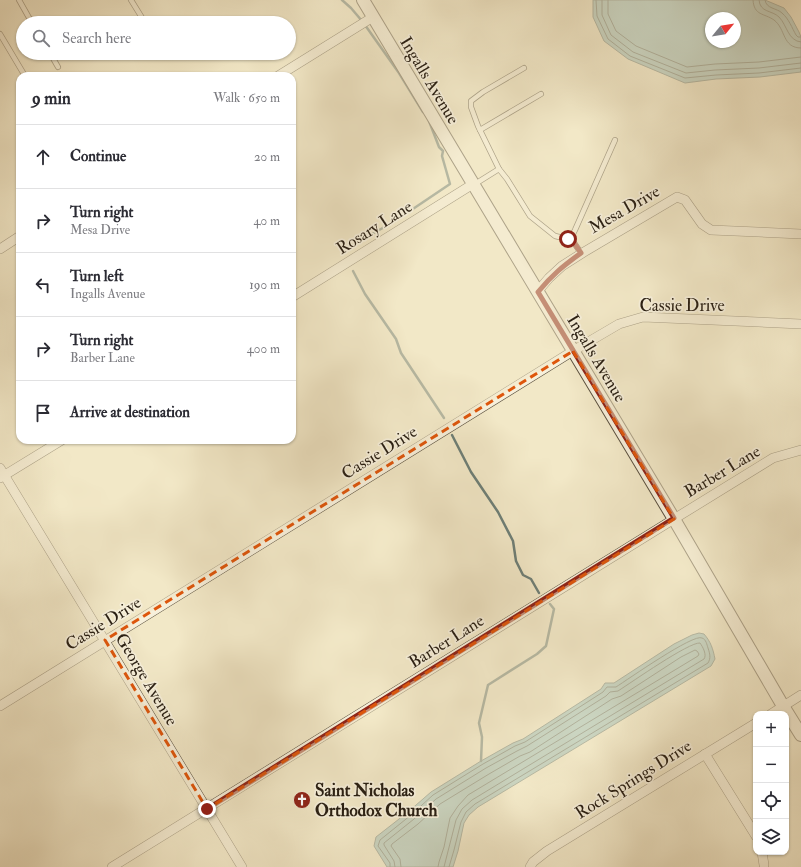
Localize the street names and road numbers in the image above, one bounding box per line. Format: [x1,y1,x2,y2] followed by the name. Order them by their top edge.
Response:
[395,33,464,128] street label: Ingalls Avenue
[585,181,664,238] street label: Mesa Drive
[332,196,417,260] street label: Rosary Lane
[639,295,725,316] street label: Cassie Drive
[562,311,631,406] street label: Ingalls Avenue
[338,421,421,484] street label: Cassie Drive
[680,441,764,502] street label: Barber Lane
[62,592,145,655] street label: Cassie Drive
[405,610,488,673] street label: Barber Lane
[111,629,182,729] street label: George Avenue
[571,735,696,824] street label: Rock Springs Drive

